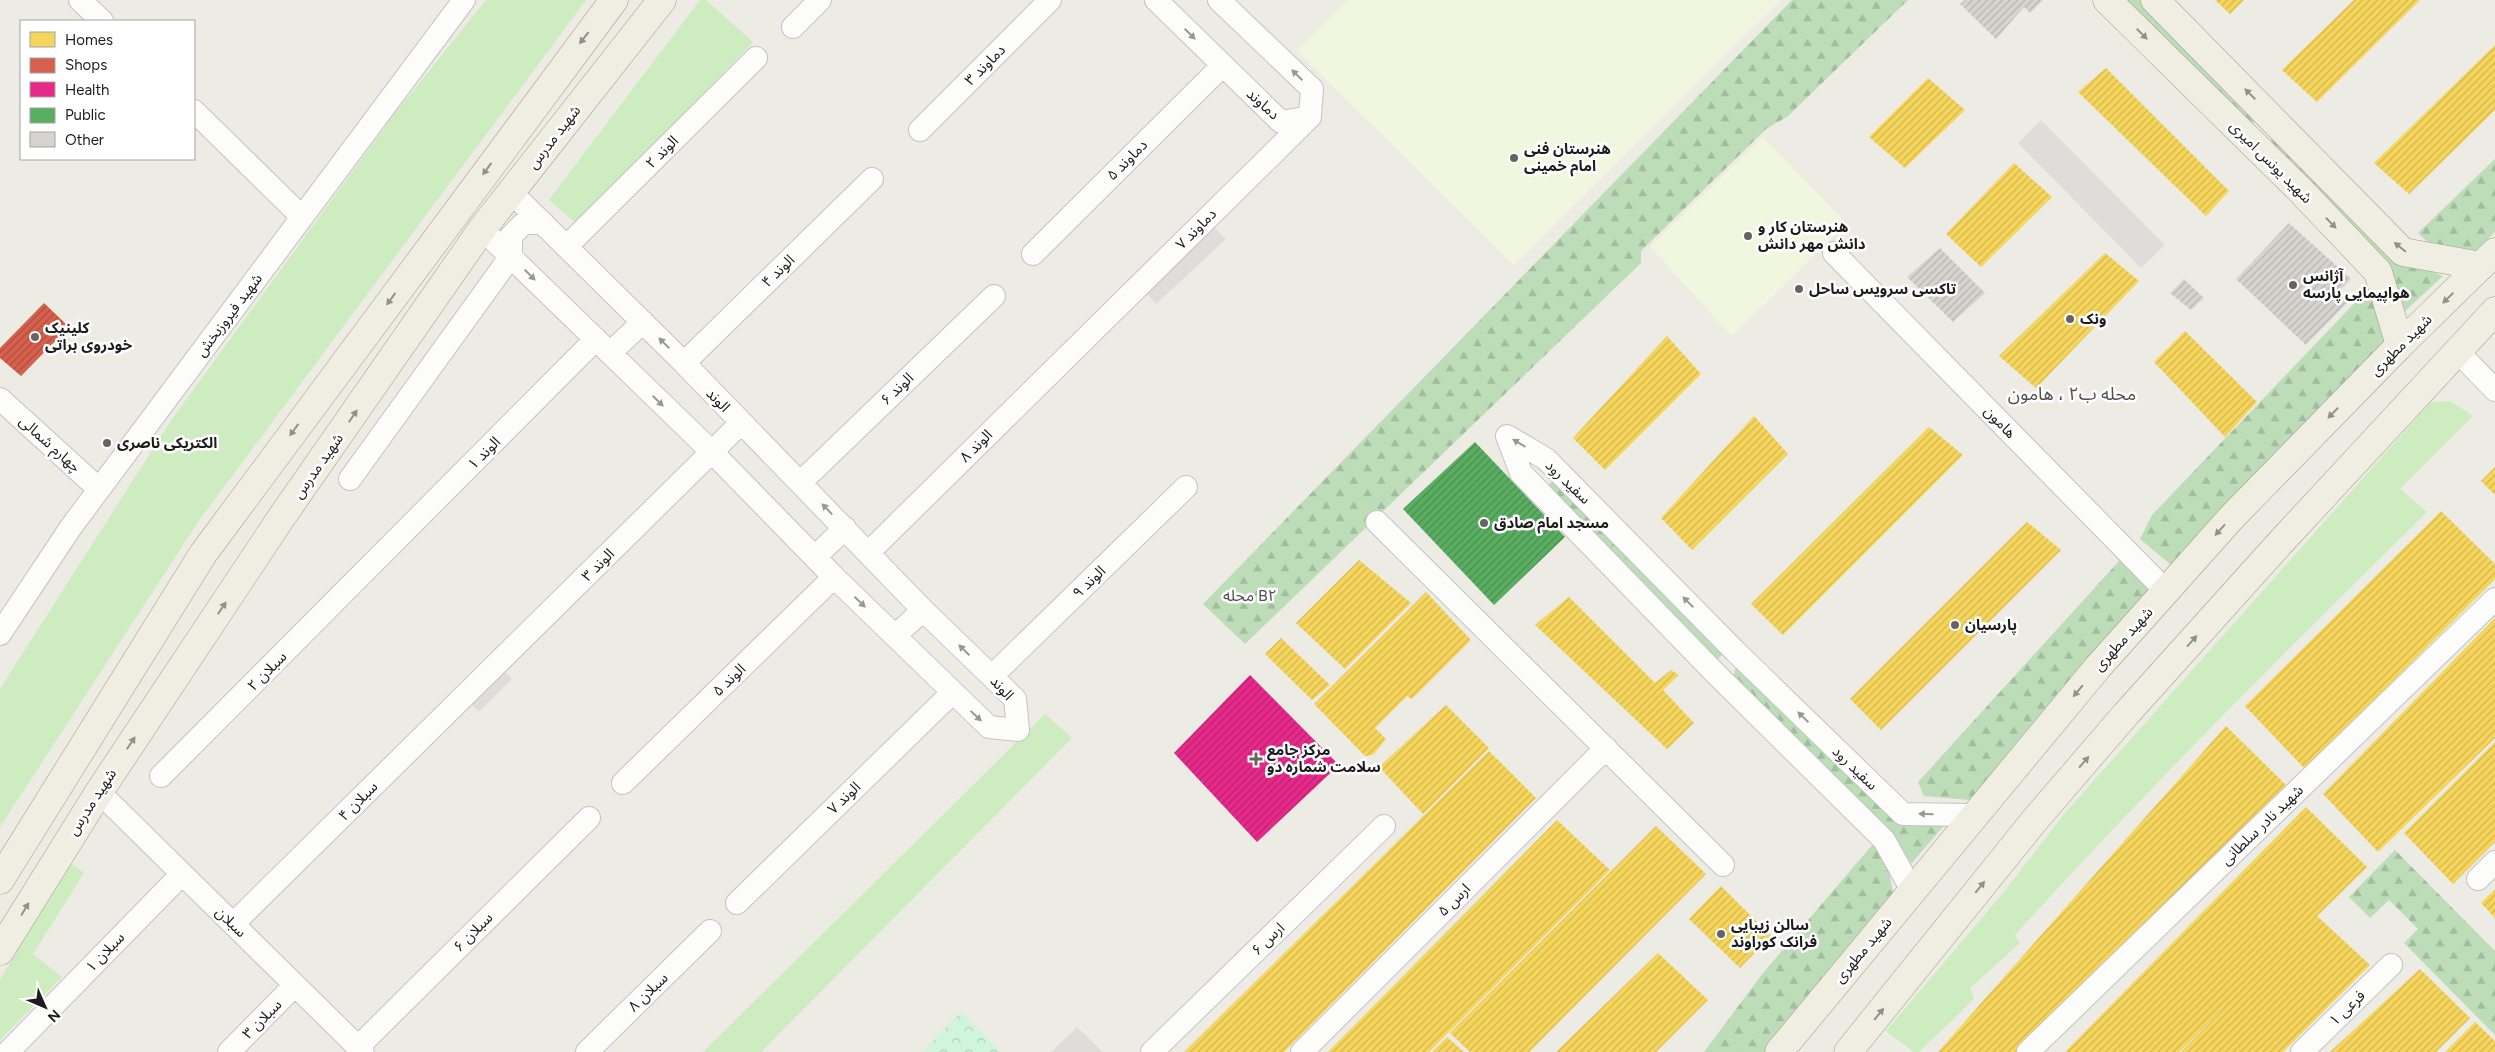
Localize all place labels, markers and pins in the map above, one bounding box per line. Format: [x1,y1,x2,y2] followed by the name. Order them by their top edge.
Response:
[1524,140,1611,177] place label: هنرستان فنی امام خمینی
[1508,152,1520,164] marker: هنرستان فنی امام خمینی
[1758,218,1866,253] place label: هنرستان کار و دانش مهر دانش
[1742,230,1754,242] marker: هنرستان کار و دانش مهر دانش
[2303,267,2410,303] place label: آژانس هواپیمایی پارسه
[2287,279,2299,291] marker: آژانس هواپیمایی پارسه
[1809,280,1957,298] place label: تاکسی سرویس ساحل
[1793,283,1805,295] marker: تاکسی سرویس ساحل
[2080,310,2107,328] place label: ونک
[2064,313,2076,325] marker: ونک
[45,319,133,354] place label: کلینیک خودروی براتی
[29,331,41,343] marker: کلینیک خودروی براتی
[117,434,217,452] place label: الکتریکی ناصری
[101,437,113,449] marker: الکتریکی ناصری
[1494,514,1609,534] place label: مسجد امام صادق
[1478,517,1490,529] marker: مسجد امام صادق
[1965,616,2017,635] place label: پارسیان
[1949,619,1961,631] marker: پارسیان
[1267,741,1381,776] place label: مرکز جامع سلامت شماره دو
[1249,752,1263,766] marker: مرکز جامع سلامت شماره دو
[1731,916,1817,951] place label: سالن زیبایی فرانک کوراوند
[1715,928,1727,940] marker: سالن زیبایی فرانک کوراوند

